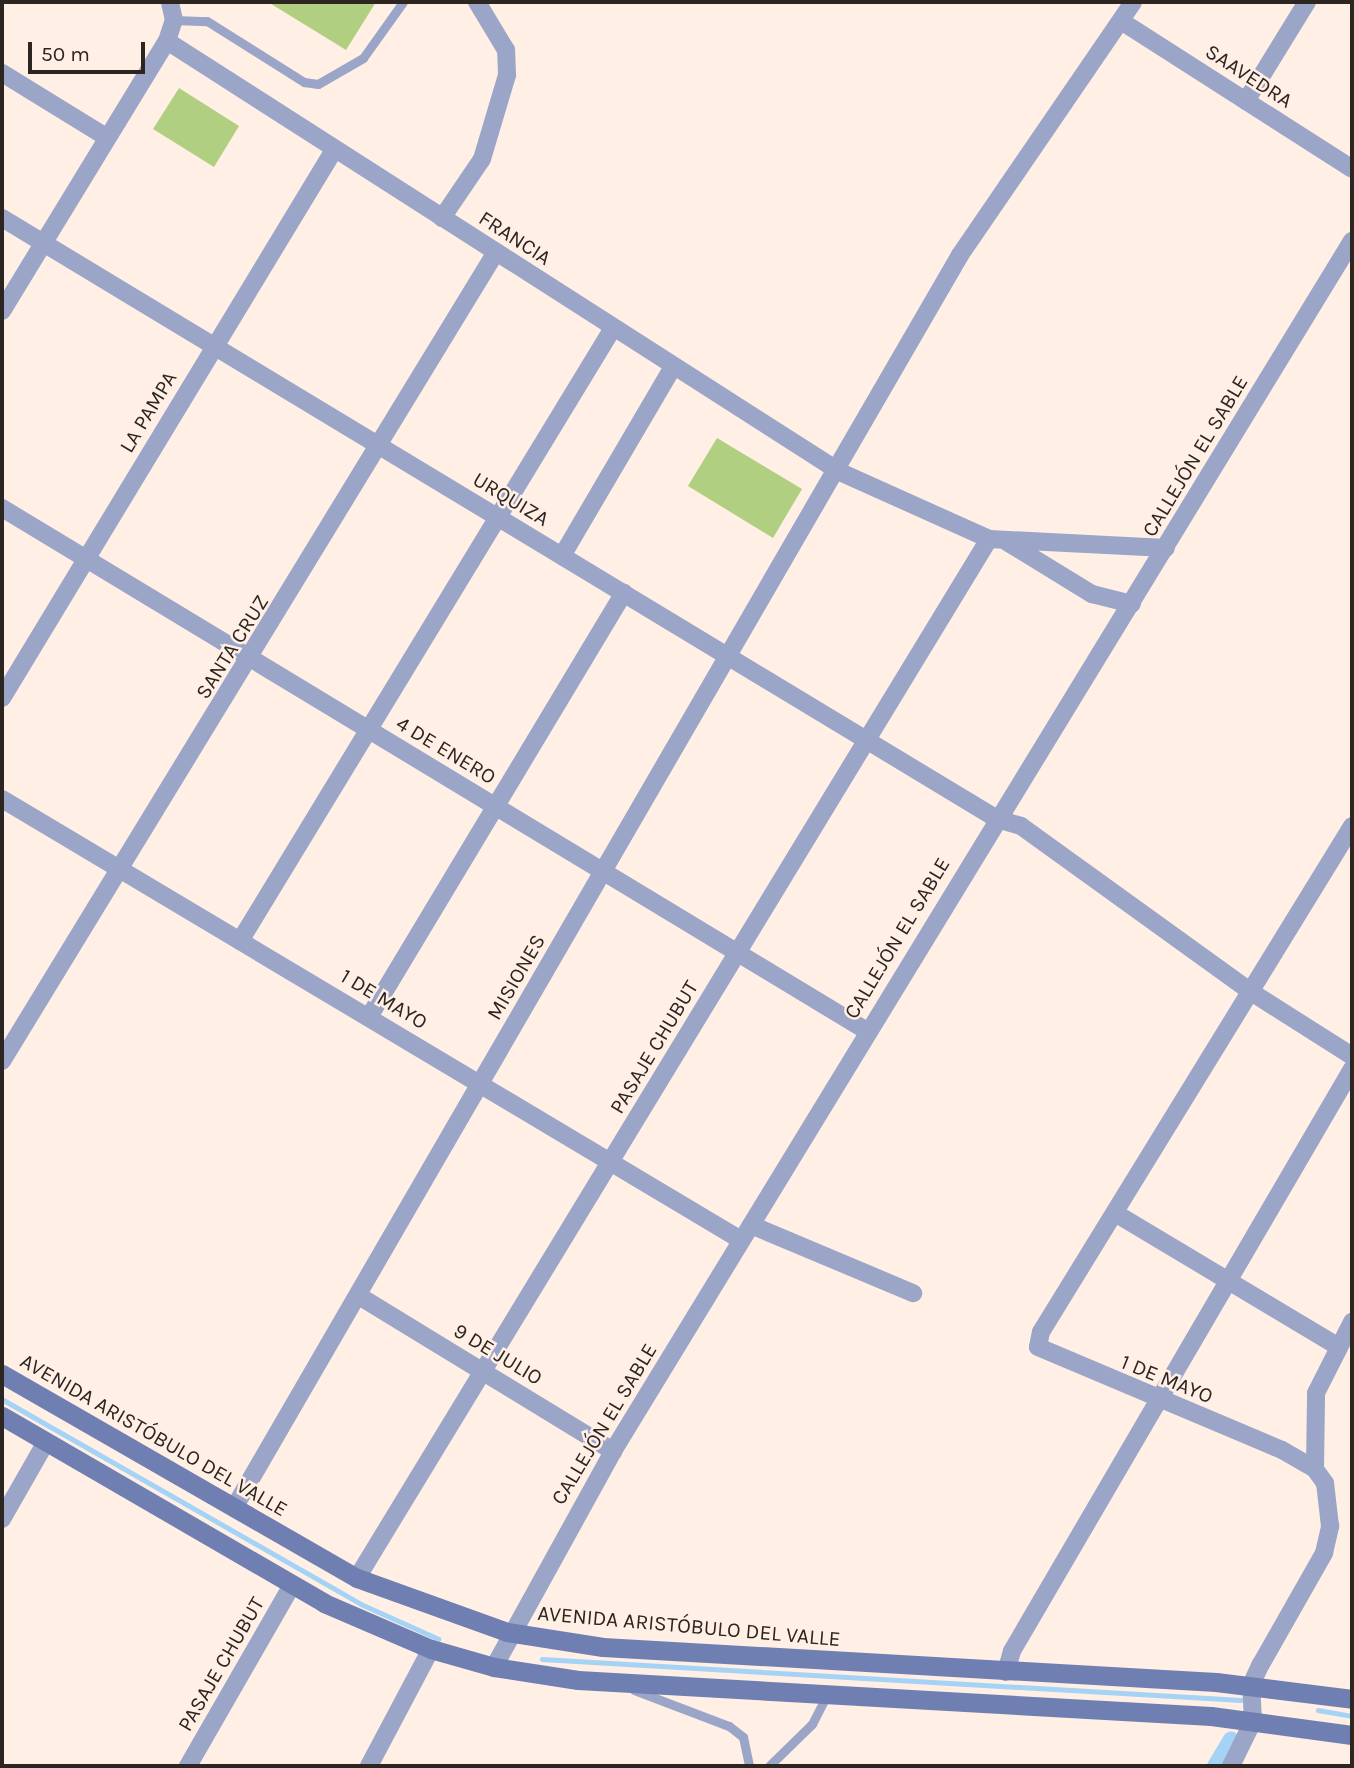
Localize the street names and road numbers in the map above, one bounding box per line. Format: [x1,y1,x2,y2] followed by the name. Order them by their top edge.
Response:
[1201,39,1297,113] street label: SAAVEDRA
[474,205,556,271] street label: FRANCIA
[114,367,182,457] street label: LA PAMPA
[1137,371,1253,541] street label: CALLEJÓN EL SABLE
[468,466,554,532] street label: URQUIZA
[190,590,274,704] street label: SANTA CRUZ
[392,710,500,790] street label: 4 DE ENERO
[839,853,955,1023] street label: CALLEJÓN EL SABLE
[481,930,551,1024] street label: MISIONES
[336,963,432,1035] street label: 1 DE MAYO
[604,976,704,1118] street label: PASAJE CHUBUT
[449,1318,547,1390] street label: 9 DE JULIO
[546,1339,662,1509] street label: CALLEJÓN EL SABLE
[16,1348,292,1522] street label: AVENIDA ARISTÓBULO DEL VALLE
[1117,1349,1217,1409] street label: 1 DE MAYO
[172,1592,270,1736] street label: PASAJE CHUBUT
[536,1600,842,1652] street label: AVENIDA ARISTÓBULO DEL VALLE

